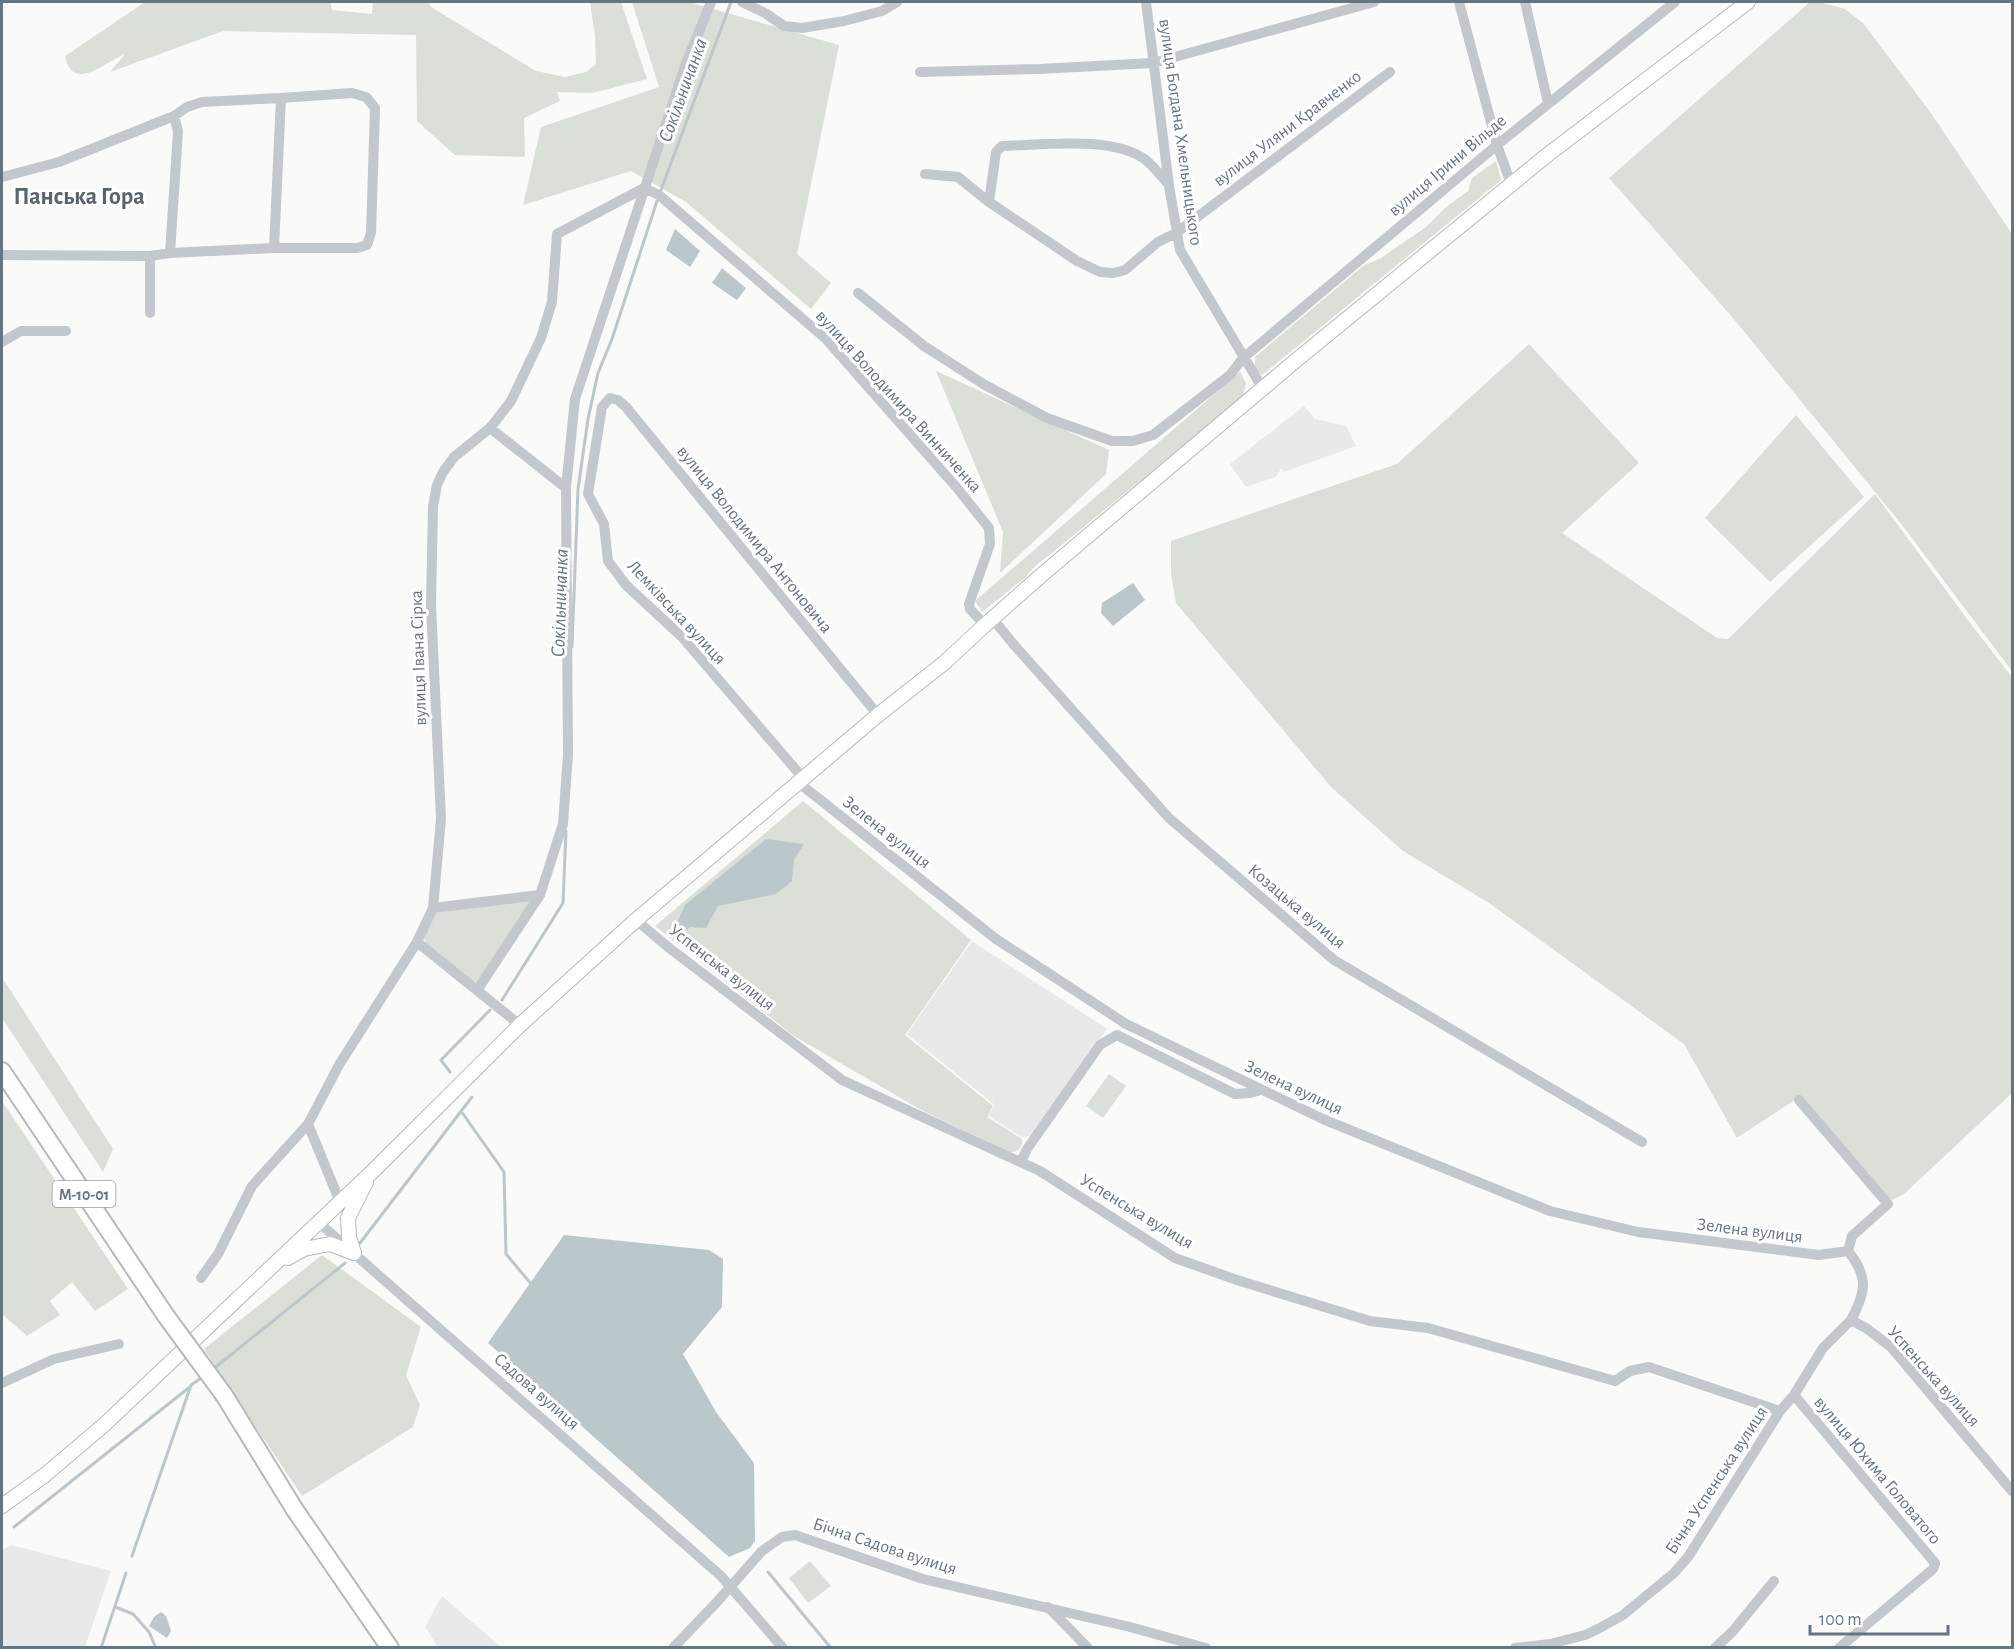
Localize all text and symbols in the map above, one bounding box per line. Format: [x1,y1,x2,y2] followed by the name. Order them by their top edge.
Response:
[1155,18,1205,247] street label: вулиця Богдана Хмельницького
[655,36,711,145] water label: Сокільничанка
[1210,67,1365,190] street label: вулиця Уляни Кравченко
[1385,112,1510,220] street label: вулиця Ірини Вільде
[13,185,145,209] district label: Панська Гора
[812,307,985,496] street label: вулиця Володимира Винниченка
[673,442,835,637] street label: вулиця Володимира Антоновича
[548,548,572,658] water label: Сокільничанка
[624,557,729,668] street label: Лемківська вулиця
[408,590,430,726] street label: вулиця Івана Сірка
[839,793,934,873] street label: Зелена вулиця
[1244,861,1349,953] street label: Козацька вулиця
[665,921,778,1014] street label: Успенська вулиця
[1242,1057,1345,1118] street label: Зелена вулиця
[1077,1171,1196,1253] street label: Успенська вулиця
[52,1181,116,1207] road number: М-10-01
[1696,1216,1804,1246] street label: Зелена вулиця
[1884,1323,1983,1430] street label: Успенська вулиця
[490,1350,583,1434] street label: Садова вулиця
[1810,1393,1944,1548] street label: вулиця Юхима Головатого
[1662,1404,1771,1558] street label: Бічна Успенська вулиця
[811,1515,959,1579] street label: Бічна Садова вулиця
[1810,1598,1948,1636] scale bar
[1819,1611,1862,1629] text: 100 m

